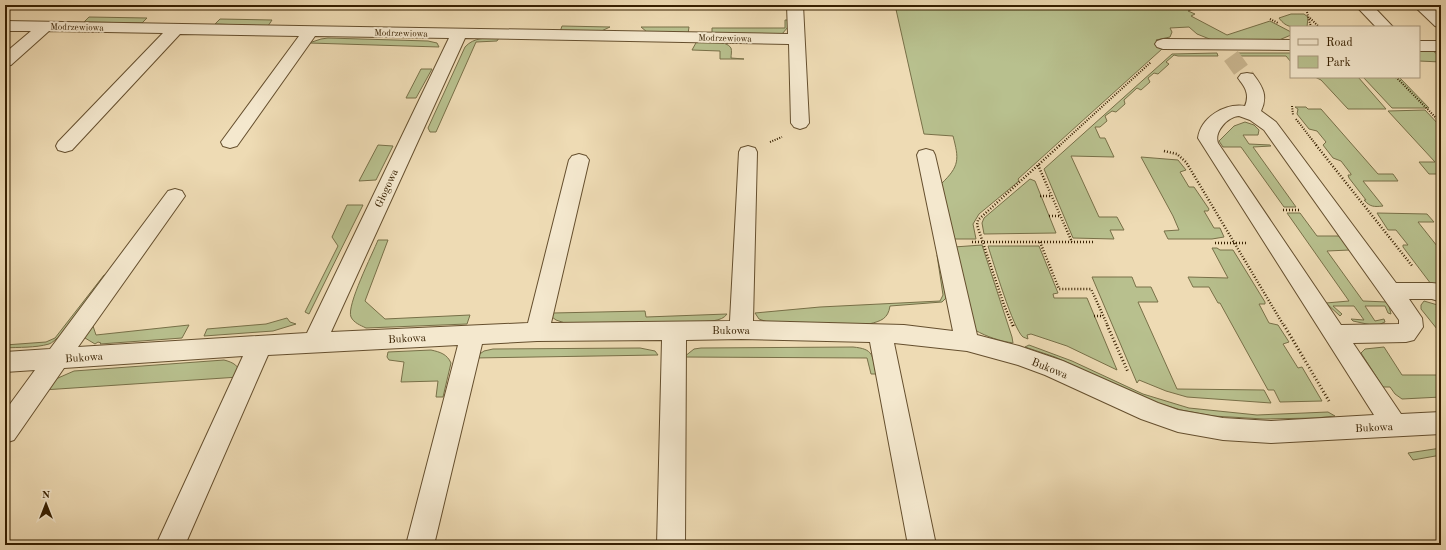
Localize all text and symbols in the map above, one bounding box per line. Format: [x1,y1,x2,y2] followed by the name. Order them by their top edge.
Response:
[50,23,104,32] street label: Modrzewiowa
[1290,26,1420,78] legend
[374,29,428,38] street label: Modrzewiowa
[698,34,752,43] street label: Modrzewiowa
[1326,37,1353,49] text: Road
[1326,57,1351,69] text: Park
[374,167,401,210] street label: Głogowa
[712,326,751,337] street label: Bukowa
[388,333,427,346] street label: Bukowa
[65,352,104,365] street label: Bukowa
[1030,357,1070,382] street label: Bukowa
[1355,422,1394,435] street label: Bukowa
[26,484,66,524] north arrow
[42,490,51,501] text: N

